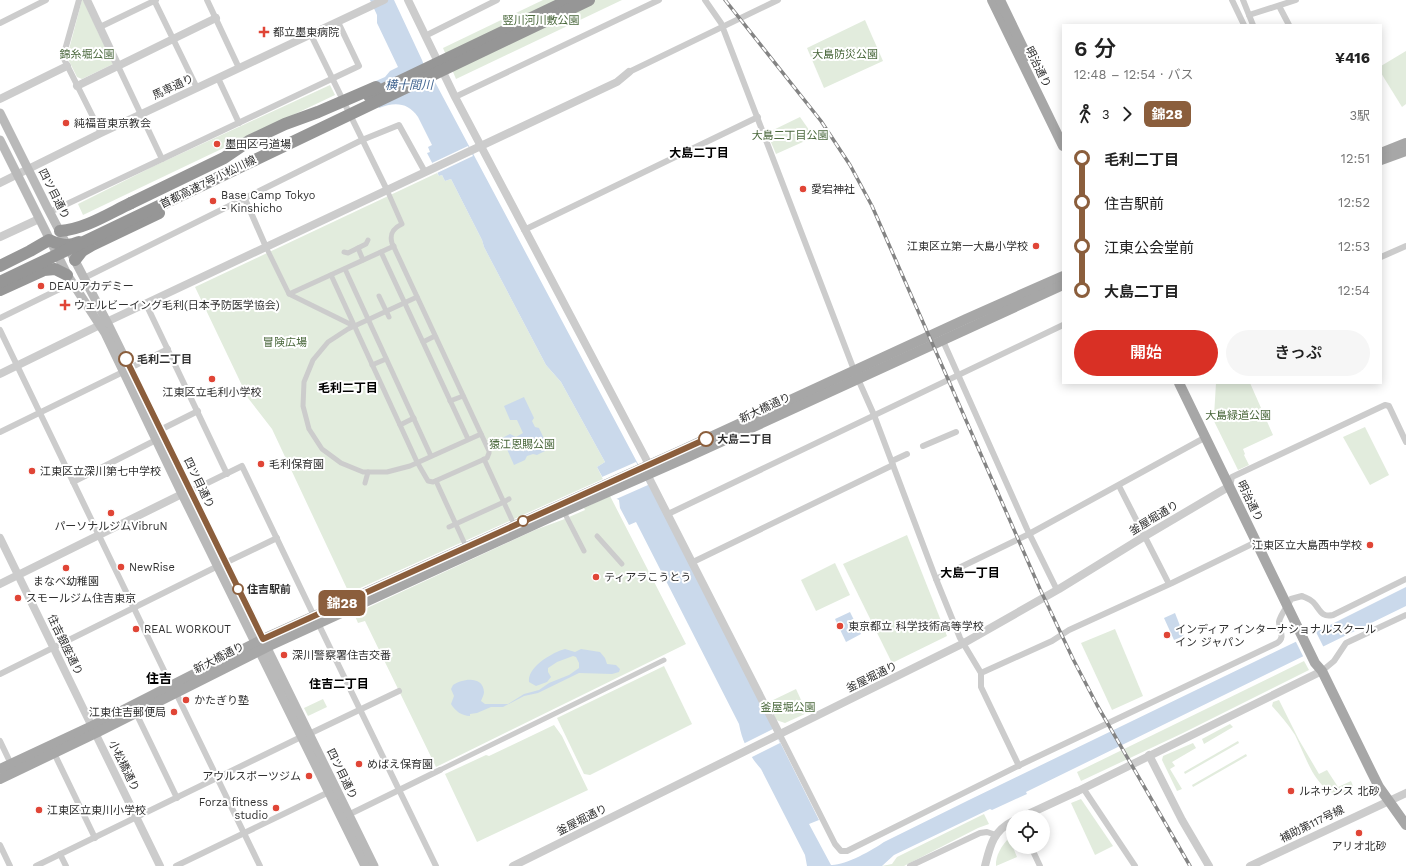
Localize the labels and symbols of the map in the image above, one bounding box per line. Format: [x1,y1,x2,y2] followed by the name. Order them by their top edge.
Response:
[503,14,580,27] park label: 竪川河川敷公園
[258,26,270,38] marker: 都立墨東病院
[273,26,339,39] place label: 都立墨東病院
[1023,44,1053,90] street label: 明治通り
[60,48,115,61] park label: 錦糸堀公園
[812,48,878,61] park label: 大島防災公園
[150,72,196,102] street label: 馬車通り
[385,78,435,92] water label: 横十間川
[74,117,151,130] place label: 純福音東京教会
[61,118,71,128] marker: 純福音東京教会
[752,129,829,142] park label: 大島二丁目公園
[225,138,291,151] place label: 墨田区弓道場
[212,139,222,149] marker: 墨田区弓道場
[669,146,729,160] district label: 大島二丁目
[158,153,258,211] street label: 首都高速7号小松川線
[36,167,72,221] street label: 四ツ目通り
[811,183,855,196] place label: 愛宕神社
[798,184,808,194] marker: 愛宕神社
[221,189,315,215] place label: Base Camp Tokyo - Kinshicho
[208,196,218,206] marker: Base Camp Tokyo - Kinshicho
[907,240,1028,253] place label: 江東区立第一大島小学校
[1031,241,1041,251] marker: 江東区立第一大島小学校
[49,280,134,293] place label: DEAUアカデミー
[36,281,46,291] marker: DEAUアカデミー
[59,299,71,311] marker: ウェルビーイング毛利(日本予防医学協会)
[74,299,280,312] place label: ウェルビーイング毛利(日本予防医学協会)
[263,336,307,349] park label: 冒険広場
[118,351,134,367] marker: 毛利二丁目
[137,353,192,366] place label: 毛利二丁目
[207,374,217,384] marker: 江東区立毛利小学校
[318,381,378,395] district label: 毛利二丁目
[163,386,262,399] place label: 江東区立毛利小学校
[737,390,793,426] street label: 新大橋通り
[1205,409,1271,422] park label: 大島緑道公園
[698,431,714,447] marker: 大島二丁目
[717,433,772,446] place label: 大島二丁目
[489,438,555,451] park label: 猿江恩賜公園
[181,455,217,511] street label: 四ツ目通り
[269,458,324,471] place label: 毛利保育園
[256,459,266,469] marker: 毛利保育園
[40,465,161,478] place label: 江東区立深川第七中学校
[27,466,37,476] marker: 江東区立深川第七中学校
[1235,478,1265,524] street label: 明治通り
[1127,498,1181,538] street label: 釜屋堀通り
[106,508,116,518] marker: パーソナルジムVibruN
[517,515,529,527] unlabelled marker
[54,520,168,533] place label: パーソナルジムVibruN
[1252,539,1362,552] place label: 江東区立大島西中学校
[1365,540,1375,550] marker: 江東区立大島西中学校
[129,561,175,574] place label: NewRise
[116,562,126,572] marker: NewRise
[61,563,71,573] marker: まなべ幼稚園
[940,566,1000,580] district label: 大島一丁目
[604,571,691,584] place label: ティアラこうとう
[591,572,601,582] marker: ティアラこうとう
[33,575,99,588] place label: まなべ幼稚園
[232,583,244,595] marker: 住吉駅前
[247,583,291,596] place label: 住吉駅前
[319,590,365,616] line badge: 錦28
[26,592,136,605] place label: スモールジム住吉東京
[13,593,23,603] marker: スモールジム住吉東京
[45,612,85,678] street label: 住吉銀座通り
[848,620,984,633] place label: 東京都立 科学技術高等学校
[835,621,845,631] marker: 東京都立 科学技術高等学校
[144,623,231,636] place label: REAL WORKOUT
[1175,623,1376,649] place label: インディア インターナショナルスクール イン ジャパン
[131,624,141,634] marker: REAL WORKOUT
[1162,630,1172,640] marker: インディア インターナショナルスクール イン ジャパン
[192,640,246,676] street label: 新大橋通り
[292,649,391,662] place label: 深川警察署住吉交番
[279,650,289,660] marker: 深川警察署住吉交番
[844,659,900,695] street label: 釜屋堀通り
[146,671,172,686] district label: 住吉
[309,677,369,691] district label: 住吉二丁目
[194,694,249,707] place label: かたぎり塾
[181,695,191,705] marker: かたぎり塾
[761,701,816,714] park label: 釜屋堀公園
[89,706,166,719] place label: 江東住吉郵便局
[169,707,179,717] marker: 江東住吉郵便局
[106,738,142,794] street label: 小松橋通り
[324,746,360,802] street label: 四ツ目通り
[367,758,433,771] place label: めばえ保育園
[354,759,364,769] marker: めばえ保育園
[202,770,301,783] place label: アウルスポーツジム
[304,771,314,781] marker: アウルスポーツジム
[1299,785,1380,798] place label: ルネサンス 北砂
[1286,786,1296,796] marker: ルネサンス 北砂
[199,796,268,822] place label: Forza fitness studio
[555,802,609,838] street label: 釜屋堀通り
[271,803,281,813] marker: Forza fitness studio
[1278,803,1346,845] street label: 補助第117号線
[47,804,146,817] place label: 江東区立東川小学校
[34,805,44,815] marker: 江東区立東川小学校
[1354,828,1364,838] marker: アリオ北砂
[1332,840,1387,853] place label: アリオ北砂

